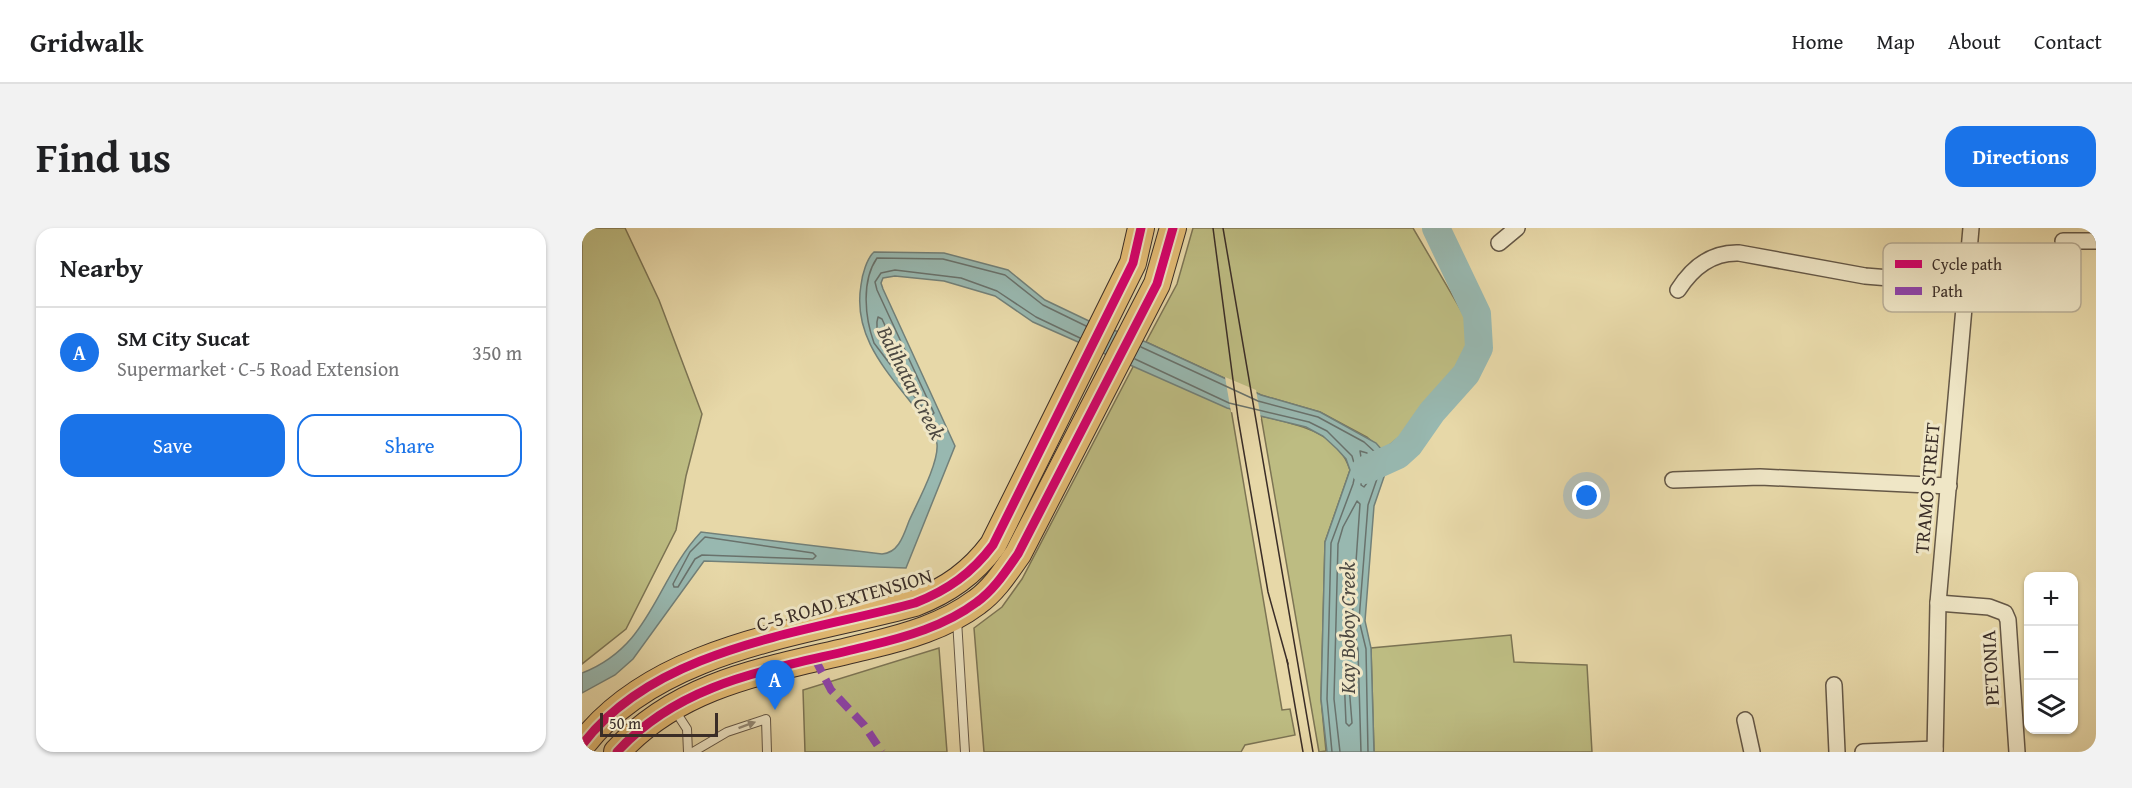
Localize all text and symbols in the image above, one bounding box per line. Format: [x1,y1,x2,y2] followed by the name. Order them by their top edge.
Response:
[30,21,143,62] text: Gridwalk
[1792,26,1843,57] text: Home
[1876,26,1915,57] text: Map
[1948,26,2001,57] text: About
[2034,26,2102,57] text: Contact
[36,126,171,187] text: Find us
[1945,126,2096,187] button: Directions
[1883,243,2081,312] legend
[60,248,143,287] text: Nearby
[1932,252,2002,276] text: Cycle path
[1932,279,1963,303] text: Path
[869,320,954,445] water label: Balihatar Creek
[117,322,250,354] text: SM City Sucat
[73,338,86,367] text: A
[472,338,522,367] text: 350 m
[117,354,399,383] text: Supermarket · C-5 Road Extension
[60,414,285,477] button: Save
[297,414,522,477] button: Share
[1906,421,1947,555] street label: TRAMO STREET
[1572,481,1601,510] your location
[753,561,935,638] street label: C-5 ROAD EXTENSION
[1332,562,1363,695] water label: Kay Boboy Creek
[2024,572,2078,734] map controls
[2024,572,2078,626] button: +
[2024,626,2078,680] button: −
[1973,630,2006,707] street label: PETONIA
[756,660,794,710] pin: A
[2024,680,2078,734] button: layers
[600,710,718,738] scale bar
[609,711,641,735] text: 50 m
[739,720,757,730] one-way arrow

